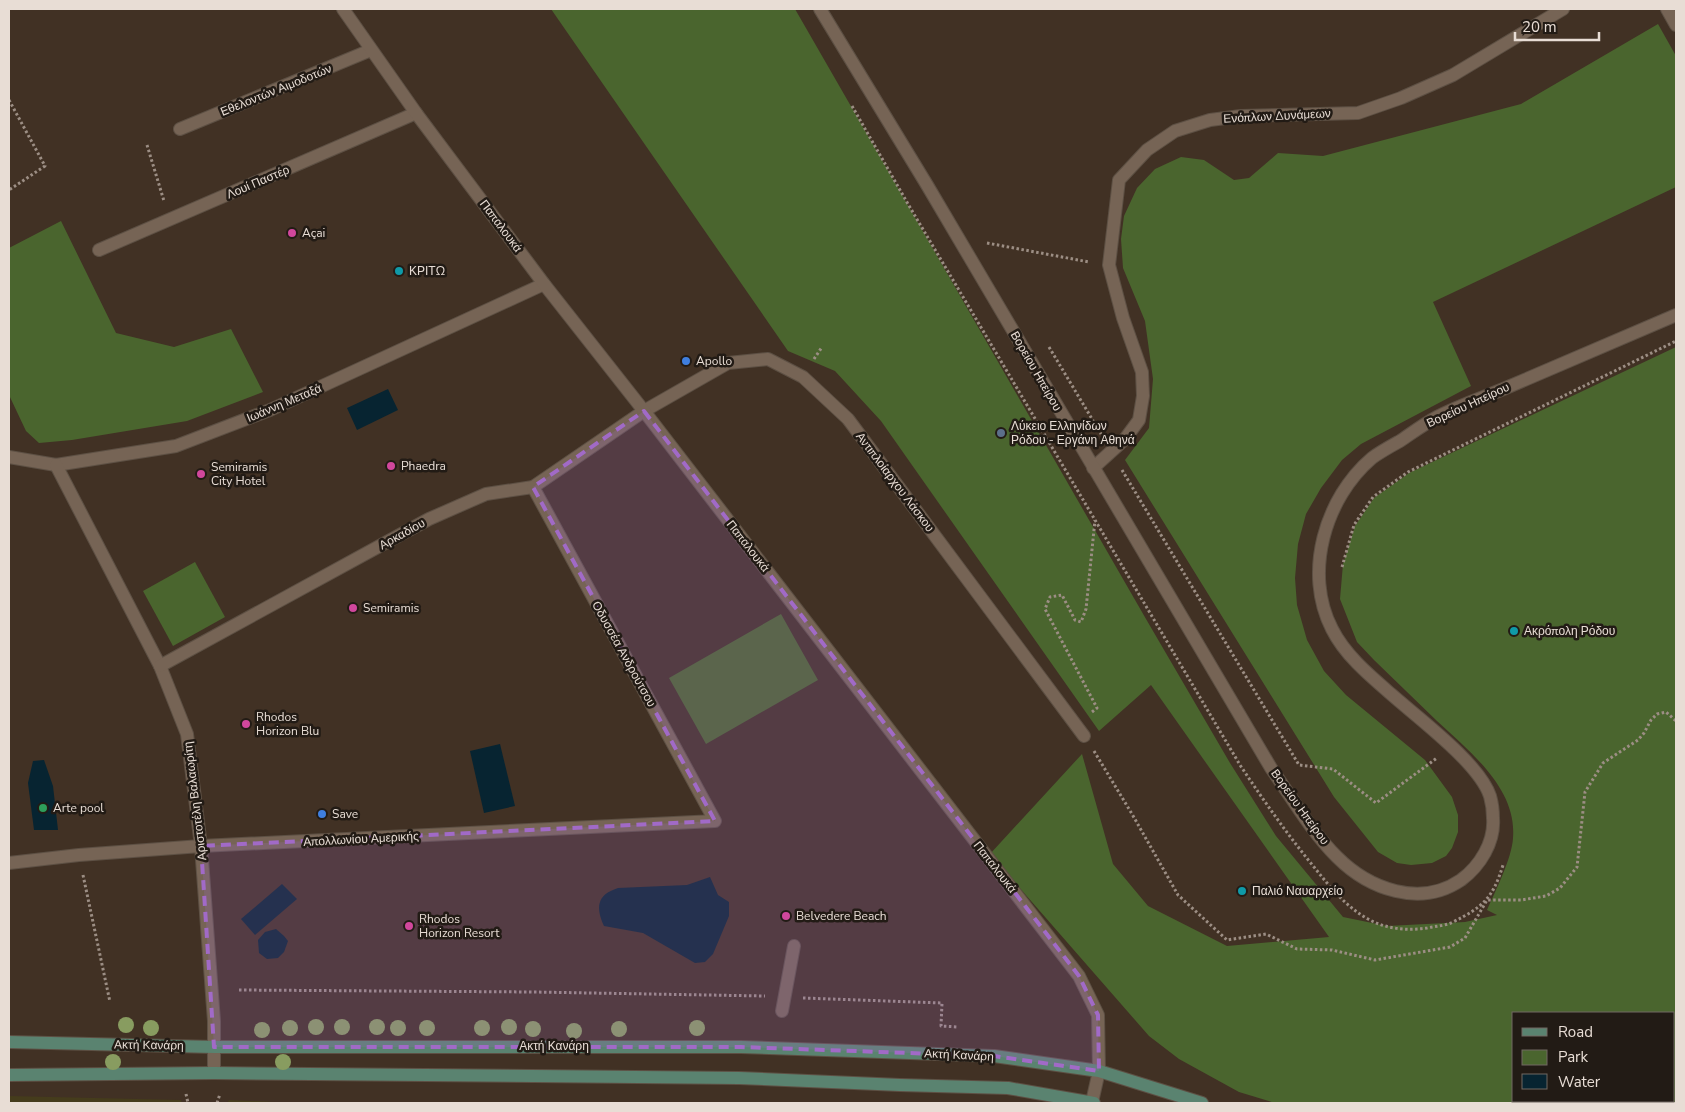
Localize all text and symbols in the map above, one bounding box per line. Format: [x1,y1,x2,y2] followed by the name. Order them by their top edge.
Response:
[1515,10,1599,42] scale bar
[1522,17,1557,37] text: 20 m
[218,60,334,120] street label: Εθελοντών Αιμοδοτών
[1223,105,1331,127] street label: Ενόπλων Δυνάμεων
[224,161,292,202] street label: Λουί Παστέρ
[476,197,526,255] street label: Παπαλουκά
[302,225,325,241] place label: Açai
[286,227,298,239] marker: Açai
[409,263,445,279] place label: ΚΡΙΤΩ
[393,265,405,277] marker: ΚΡΙΤΩ
[1007,328,1065,414] street label: Βορείου Ηπείρου
[696,353,732,369] place label: Apollo
[680,355,692,367] marker: Apollo
[1424,379,1512,431] street label: Βορείου Ηπείρου
[244,380,324,426] street label: Ιωάννη Μεταξά
[1011,418,1135,448] place label: Λύκειο Ελληνίδων Ρόδου - Εργάνη Αθηνά
[995,427,1007,439] marker: Λύκειο Ελληνίδων Ρόδου - Εργάνη Αθηνά
[852,429,938,535] street label: Αντιπλοίαρχου Λάσκου
[401,458,446,474] place label: Phaedra
[211,459,267,489] place label: Semiramis City Hotel
[385,460,397,472] marker: Phaedra
[195,468,207,480] marker: Semiramis City Hotel
[376,515,428,553] street label: Αρκαδίου
[723,517,773,575] street label: Παπαλουκά
[588,598,660,710] street label: Οδυσσέα Ανδρούτσου
[363,600,419,616] place label: Semiramis
[347,602,359,614] marker: Semiramis
[1524,623,1615,639] place label: Ακρόπολη Ρόδου
[1508,625,1520,637] marker: Ακρόπολη Ρόδου
[256,709,319,739] place label: Rhodos Horizon Blu
[240,718,252,730] marker: Rhodos Horizon Blu
[180,741,210,861] street label: Αριστοτέλη Βαλαωρίτη
[1267,766,1333,848] street label: Βορείου Ηπείρου
[53,800,104,816] place label: Arte pool
[37,802,49,814] marker: Arte pool
[332,806,358,822] place label: Save
[316,808,328,820] marker: Save
[303,828,419,850] street label: Απολλωνίου Αμερικής
[970,838,1020,896] street label: Παπαλουκά
[1252,883,1343,899] place label: Παλιό Ναυαρχείο
[1236,885,1248,897] marker: Παλιό Ναυαρχείο
[796,908,887,924] place label: Belvedere Beach
[780,910,792,922] marker: Belvedere Beach
[419,911,500,941] place label: Rhodos Horizon Resort
[403,920,415,932] marker: Rhodos Horizon Resort
[1512,1012,1675,1102] legend
[1558,1022,1593,1042] text: Road
[114,1036,184,1054] street label: Ακτή Κανάρη
[519,1038,589,1054] street label: Ακτή Κανάρη
[924,1045,994,1065] street label: Ακτή Κανάρη
[1558,1047,1588,1067] text: Park
[1558,1072,1601,1092] text: Water

